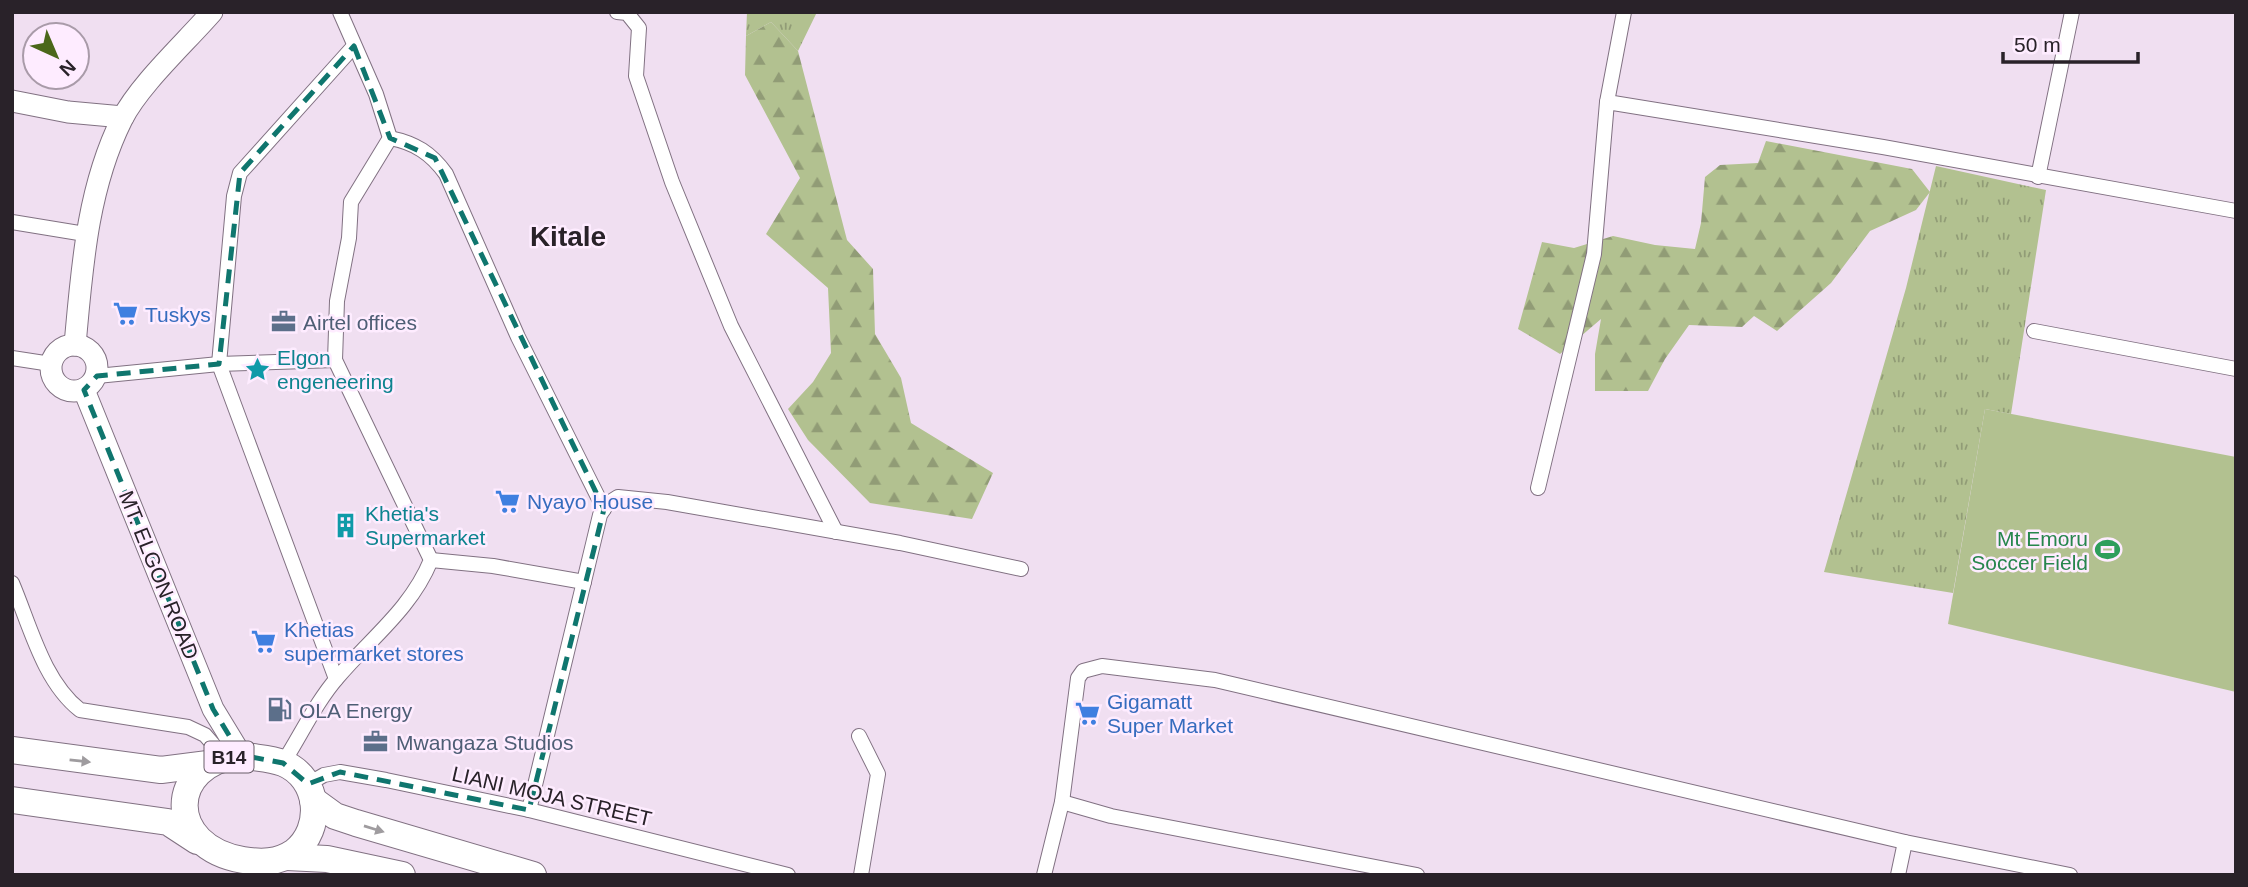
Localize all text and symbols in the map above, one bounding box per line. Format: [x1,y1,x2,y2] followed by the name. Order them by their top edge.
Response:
[21,21,91,91] north arrow
[2003,21,2138,65] scale bar
[2014,33,2061,56] text: 50 m
[55,56,80,80] text: N
[530,221,606,252] district label: Kitale
[111,300,139,328] supermarket icon: Tuskys
[145,303,211,326] place label: Tuskys
[269,308,297,336] office icon: Airtel offices
[303,311,417,334] place label: Airtel offices
[277,346,394,393] place label: Elgon engeneering
[243,355,271,383] place icon: Elgon engeneering
[115,487,203,663] street label: MT. ELGON ROAD
[493,487,521,515] supermarket icon: Nyayo House
[527,490,653,513] place label: Nyayo House
[365,502,485,549] place label: Khetia's Supermarket
[331,511,359,539] building icon: Khetia's Supermarket
[1971,527,2088,574] place label: Mt Emoru Soccer Field
[2094,536,2122,564] sports icon: Mt Emoru Soccer Field
[284,618,464,665] place label: Khetias supermarket stores
[250,627,278,655] supermarket icon: Khetias supermarket stores
[1107,690,1233,737] place label: Gigamatt Super Market
[265,696,293,724] fuel station icon: OLA Energy
[299,699,413,722] place label: OLA Energy
[1073,699,1101,727] supermarket icon: Gigamatt Super Market
[362,728,390,756] office icon: Mwangaza Studios
[396,731,573,754] place label: Mwangaza Studios
[204,742,254,772] road number: B14
[69,756,91,767] one-way arrow
[450,762,654,830] street label: LIANI MOJA STREET
[364,824,385,834] one-way arrow

